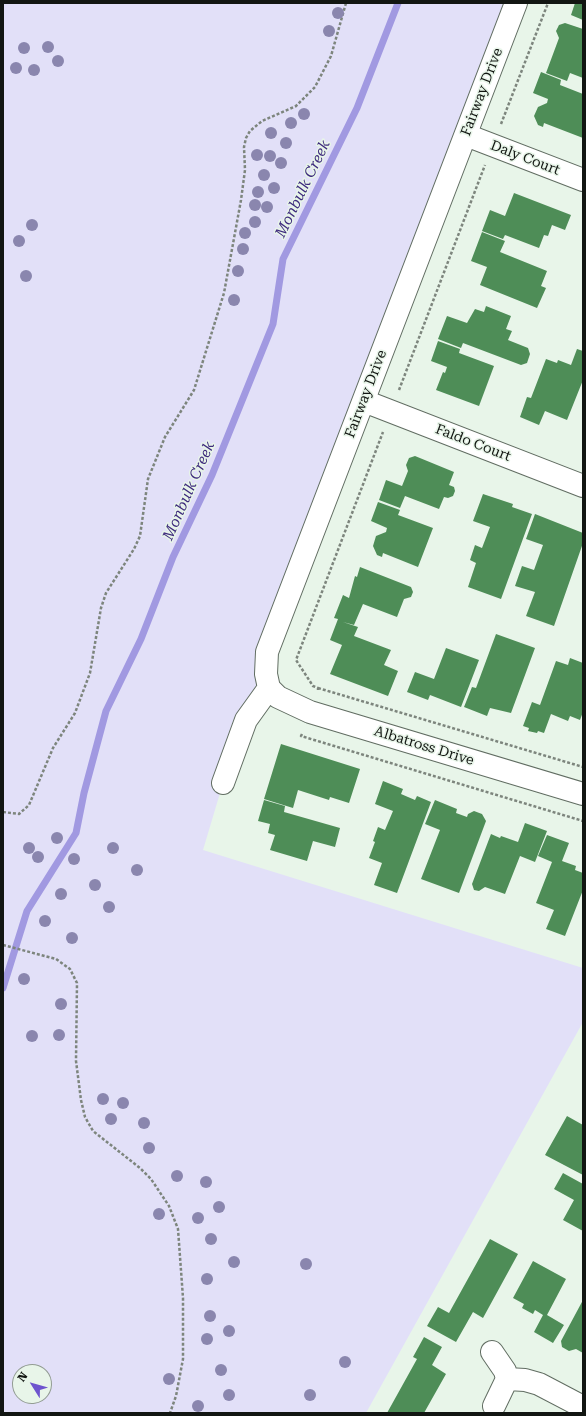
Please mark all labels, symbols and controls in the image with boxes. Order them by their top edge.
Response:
street label: Fairway Drive [458,46,506,138]
water label: Monbulk Creek [272,137,334,241]
street label: Daly Court [488,137,562,179]
street label: Fairway Drive [342,348,390,440]
street label: Faldo Court [433,421,513,465]
water label: Monbulk Creek [159,439,219,543]
street label: Albatross Drive [372,723,476,769]
north arrow [12,1364,52,1404]
text: N [15,1370,31,1384]

